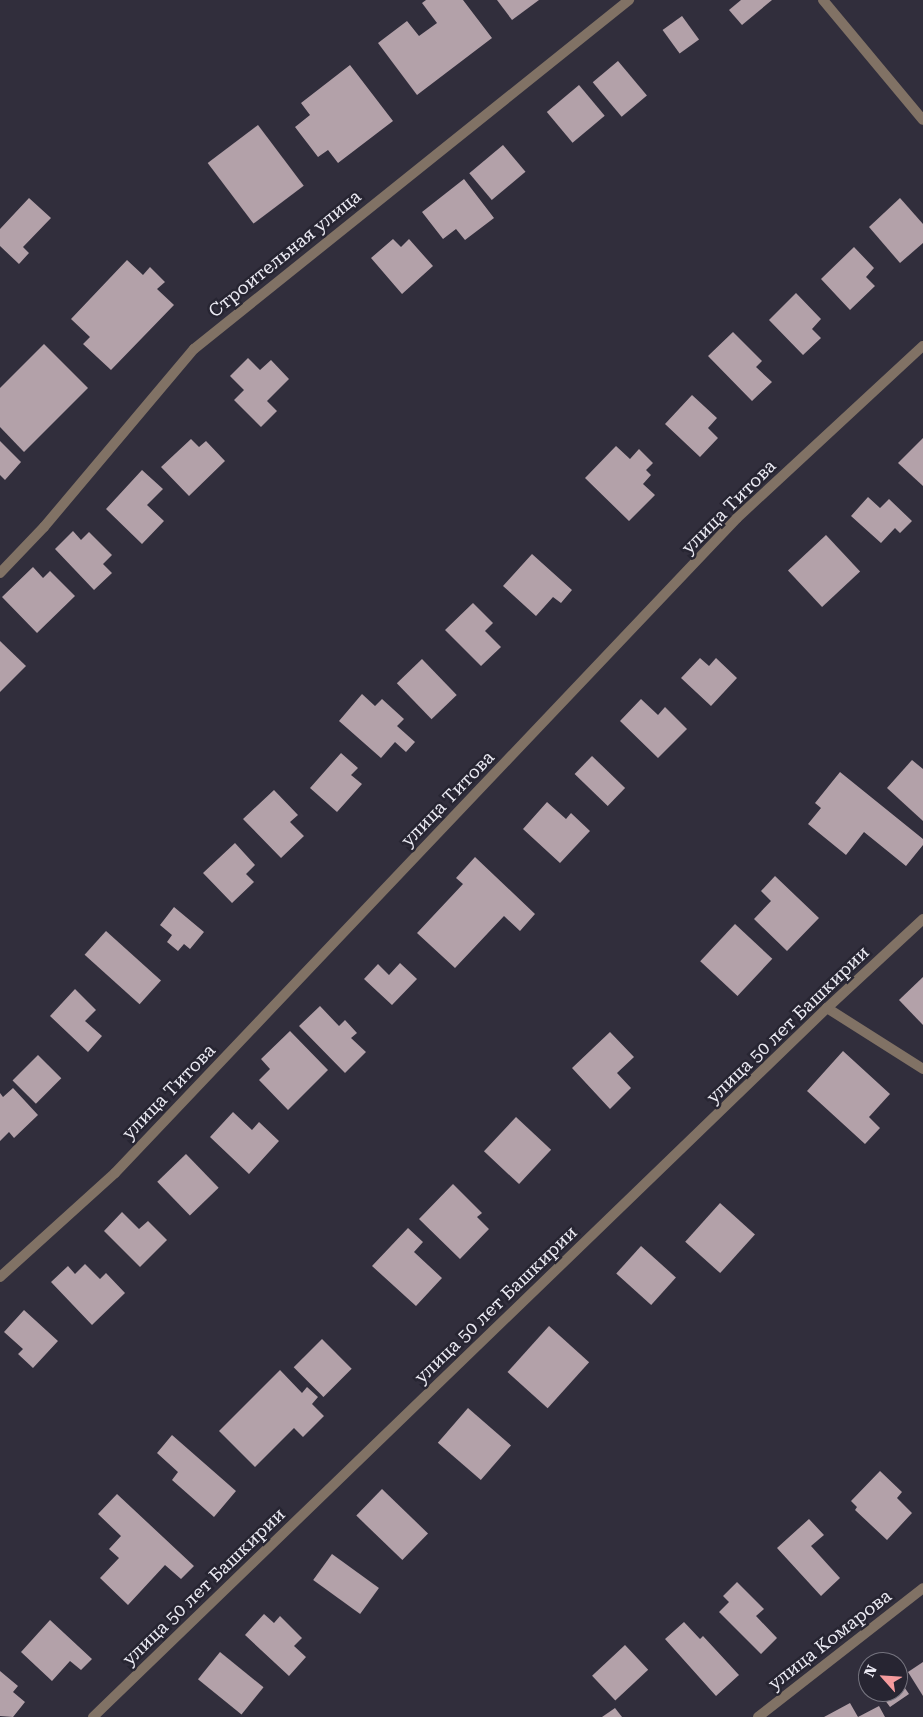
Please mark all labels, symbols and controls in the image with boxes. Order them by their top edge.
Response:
street label: Строительная улица [204,186,366,322]
street label: улица Титова [677,455,781,559]
street label: улица Титова [397,747,499,851]
street label: улица 50 лет Башкирии [702,942,874,1108]
street label: улица Титова [118,1040,220,1144]
street label: улица 50 лет Башкирии [410,1222,582,1388]
street label: улица 50 лет Башкирии [118,1504,290,1670]
street label: улица Комарова [764,1585,896,1695]
north arrow [858,1652,908,1702]
text: N [861,1663,880,1679]

